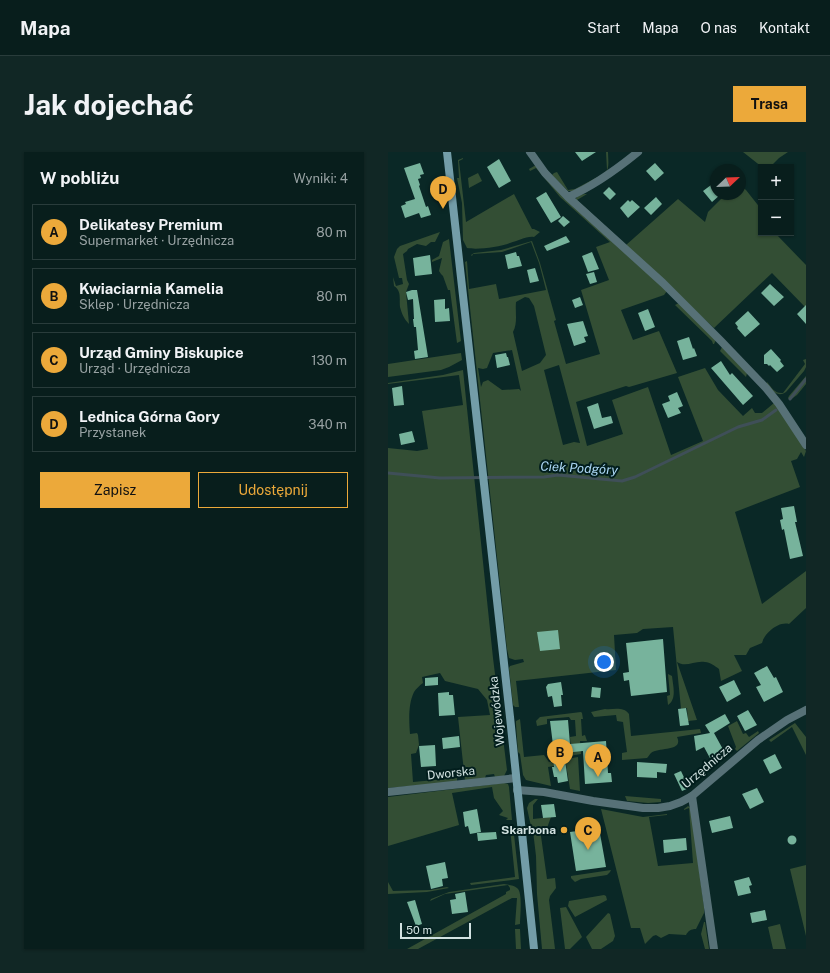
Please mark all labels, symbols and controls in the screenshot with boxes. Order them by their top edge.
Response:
text: Mapa [20,17,70,39]
text: Start [587,20,620,36]
text: Mapa [642,20,678,36]
text: O nas [700,20,737,36]
text: Kontakt [759,20,810,36]
button: Trasa [733,86,806,122]
text: Jak dojechać [24,88,194,121]
north arrow [710,164,746,200]
map controls [758,164,794,236]
button: + [758,164,794,200]
text: W pobliżu [40,168,119,188]
text: Wyniki: 4 [293,171,348,186]
pin: D [430,176,456,209]
button: − [758,200,794,236]
text: Delikatesy Premium [79,216,223,233]
text: A [49,225,59,240]
text: 80 m [316,225,347,240]
text: Supermarket · Urzędnicza [79,233,234,248]
text: Kwiaciarnia Kamelia [79,280,223,297]
text: B [50,289,58,304]
text: 80 m [316,289,347,304]
text: Sklep · Urzędnicza [79,297,190,312]
text: Urząd Gminy Biskupice [79,344,244,361]
text: C [49,353,59,368]
text: 130 m [311,353,347,368]
text: Urząd · Urzędnicza [79,361,191,376]
text: Lednica Górna Gory [79,408,220,425]
text: D [49,417,59,432]
text: 340 m [308,417,347,432]
text: Przystanek [79,425,146,440]
water label: Ciek Podgóry [540,458,619,478]
button: Zapisz [40,472,190,508]
button: Udostępnij [198,472,348,508]
your location [594,652,614,672]
street label: Wojewódzka [486,676,508,746]
pin: B [547,739,573,772]
street label: Urzędnicza [679,741,735,791]
pin: A [585,744,611,777]
street label: Dworska [426,764,476,782]
pin: C [575,817,601,850]
place label: Skarbona [501,823,556,837]
marker: Skarbona [559,825,569,835]
scale bar [400,921,471,940]
text: 50 m [406,924,432,936]

